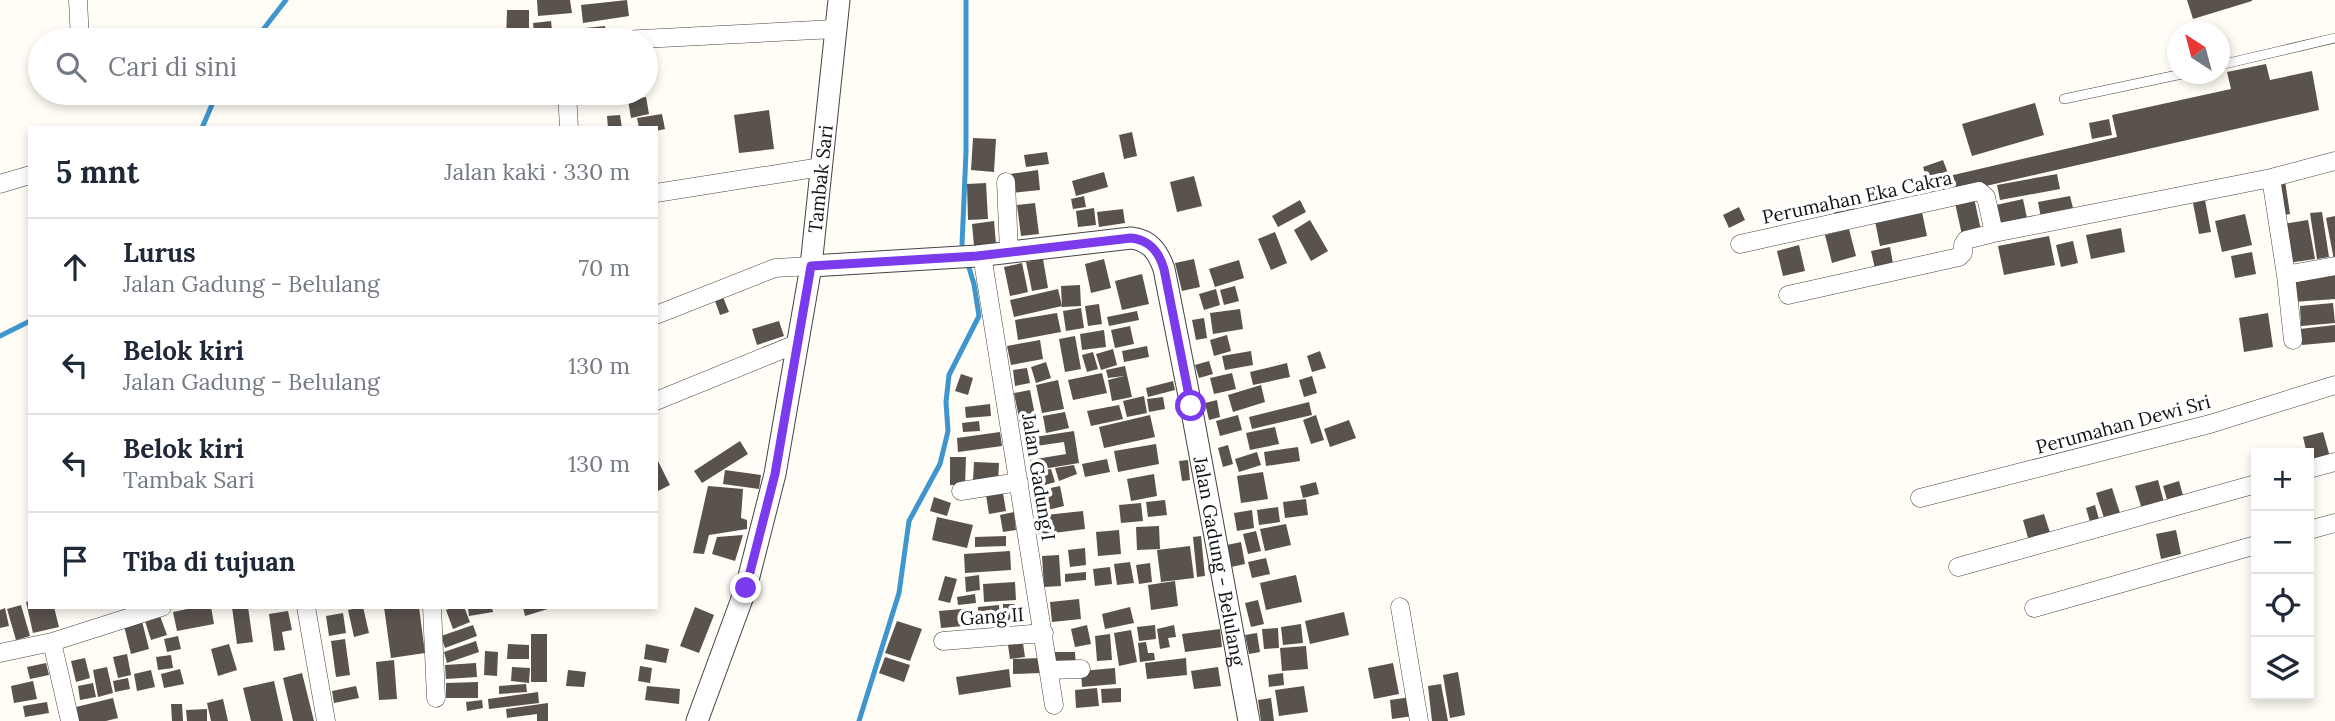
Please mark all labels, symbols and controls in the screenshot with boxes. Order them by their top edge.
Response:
north arrow [2167,21,2230,84]
search box [28,28,658,105]
icon: search [52,48,90,86]
text: Cari di sini [108,50,237,83]
street label: Tambak Sari [803,124,838,234]
text: 5 mnt [56,153,139,191]
text: Jalan kaki · 330 m [444,157,630,186]
street label: Perumahan Eka Cakra [1760,165,1954,229]
text: Lurus [123,236,196,269]
icon: ahead [56,248,94,286]
text: 70 m [579,253,630,282]
text: Jalan Gadung - Belulang [123,269,380,298]
text: Belok kiri [123,334,244,367]
icon: left [56,346,94,384]
text: 130 m [568,351,630,380]
text: Jalan Gadung - Belulang [123,367,380,396]
street label: Perumahan Dewi Sri [2033,389,2213,459]
route start [1175,390,1206,421]
street label: Jalan Gadung I [1017,411,1061,542]
text: Belok kiri [123,432,244,465]
icon: left [56,444,94,482]
map controls [2251,448,2314,700]
button: + [2251,448,2314,511]
text: 130 m [568,449,630,478]
street label: Jalan Gadung - Belulang [1188,454,1251,668]
text: Tambak Sari [123,465,255,494]
button: − [2251,511,2314,574]
icon: arrive [56,542,94,580]
text: Tiba di tujuan [123,545,295,578]
route end [730,572,761,603]
button: locate [2251,574,2314,637]
street label: Gang II [959,602,1025,630]
button: layers [2251,637,2314,700]

